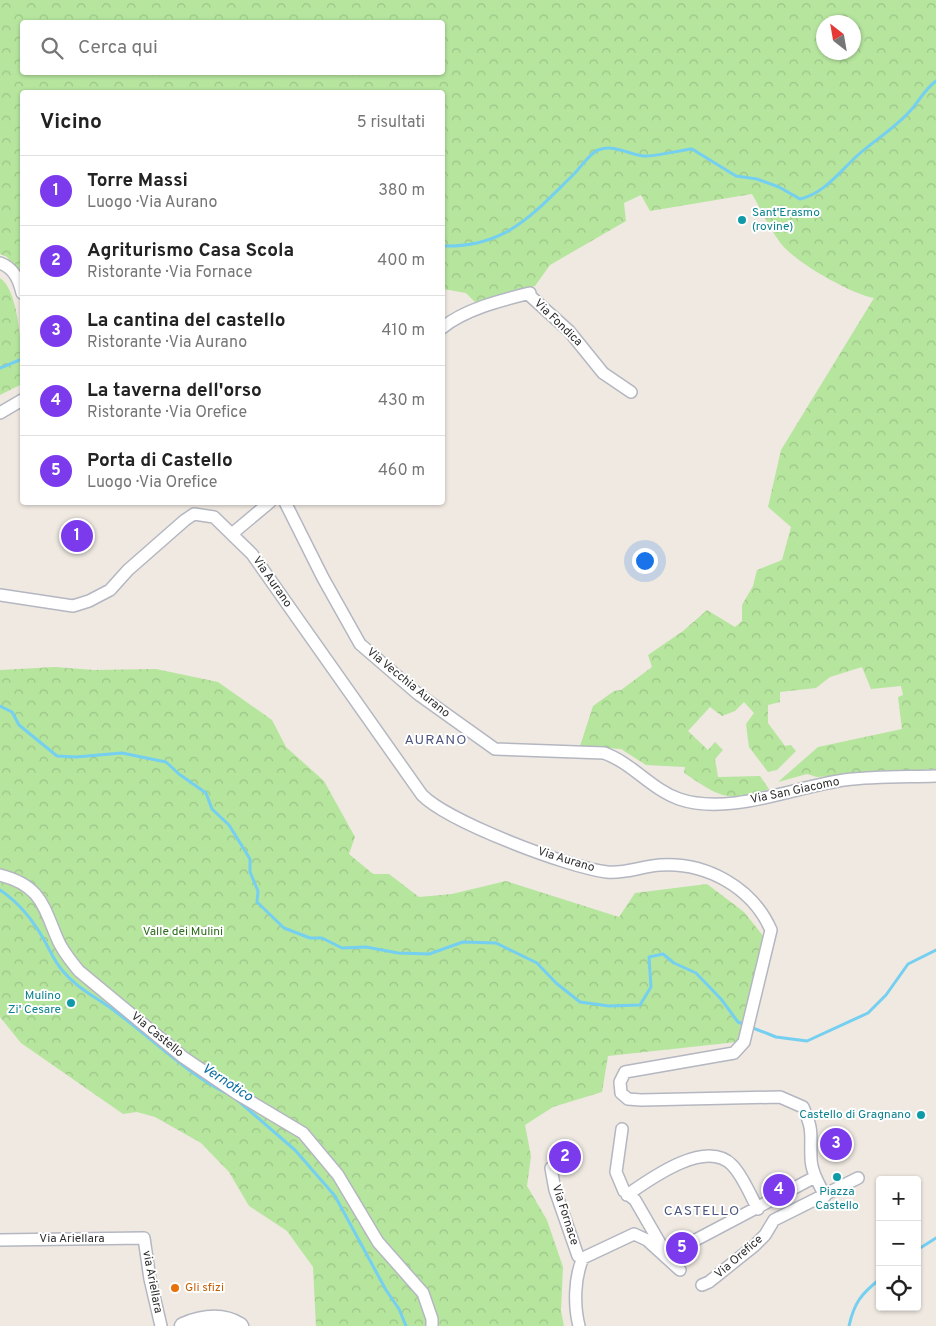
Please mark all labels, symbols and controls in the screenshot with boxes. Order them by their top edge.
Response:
north arrow [816,15,861,60]
search box [20,20,445,75]
icon: search [38,34,66,62]
text: Cerca qui [78,36,158,60]
text: Vicino [40,109,102,136]
text: 5 risultati [357,113,425,133]
text: Torre Massi [87,169,188,193]
text: 1 [53,181,59,201]
text: 380 m [378,181,425,201]
text: Luogo · Via Aurano [87,193,217,213]
place label: Sant'Erasmo (rovine) [752,205,820,235]
marker: Sant'Erasmo (rovine) [736,214,748,226]
text: Agriturismo Casa Scola [87,239,294,263]
text: 2 [51,251,61,271]
text: 400 m [377,251,425,271]
text: Ristorante · Via Fornace [87,263,252,283]
street label: Via Fondica [530,296,586,350]
text: La cantina del castello [87,309,285,333]
text: 3 [51,321,61,341]
text: 410 m [382,321,425,341]
text: Ristorante · Via Aurano [87,333,247,353]
text: La taverna dell'orso [87,379,262,403]
text: 4 [51,391,61,411]
text: 430 m [378,391,425,411]
text: Ristorante · Via Orefice [87,403,247,423]
text: Porta di Castello [87,449,233,473]
text: 5 [51,461,61,481]
text: 460 m [378,461,425,481]
text: Luogo · Via Orefice [87,473,217,493]
pin: 1 [61,517,93,555]
your location [632,548,658,574]
street label: Via Aurano [249,553,296,611]
street label: Via Vecchia Aurano [363,644,453,722]
district label: AURANO [405,732,467,749]
street label: Via San Giacomo [749,774,841,808]
street label: Via Aurano [535,844,597,876]
park label: Valle dei Mulini [143,924,223,940]
place label: Mulino Zi' Cesare [8,988,61,1018]
marker: Mulino Zi' Cesare [65,997,77,1009]
street label: Via Castello [127,1009,187,1061]
water label: Vernotico [198,1060,256,1106]
place label: Castello di Gragnano [799,1107,911,1123]
marker: Castello di Gragnano [915,1109,927,1121]
pin: 3 [820,1125,852,1163]
pin: 2 [549,1138,581,1176]
pin: 4 [763,1171,795,1209]
marker: Piazza Castello [831,1171,843,1183]
map controls [876,1176,921,1311]
button: + [876,1176,921,1221]
street label: Via Fornace [548,1183,582,1247]
place label: Piazza Castello [815,1184,859,1214]
district label: CASTELLO [664,1203,740,1220]
button: − [876,1221,921,1266]
pin: 5 [666,1229,698,1267]
street label: Via Ariellara [39,1231,105,1247]
street label: Via Orefice [711,1232,767,1282]
street label: via Ariellara [138,1249,166,1315]
button: locate [876,1266,921,1311]
place label: Gli sfizi [185,1280,224,1296]
marker: Gli sfizi [169,1282,181,1294]

